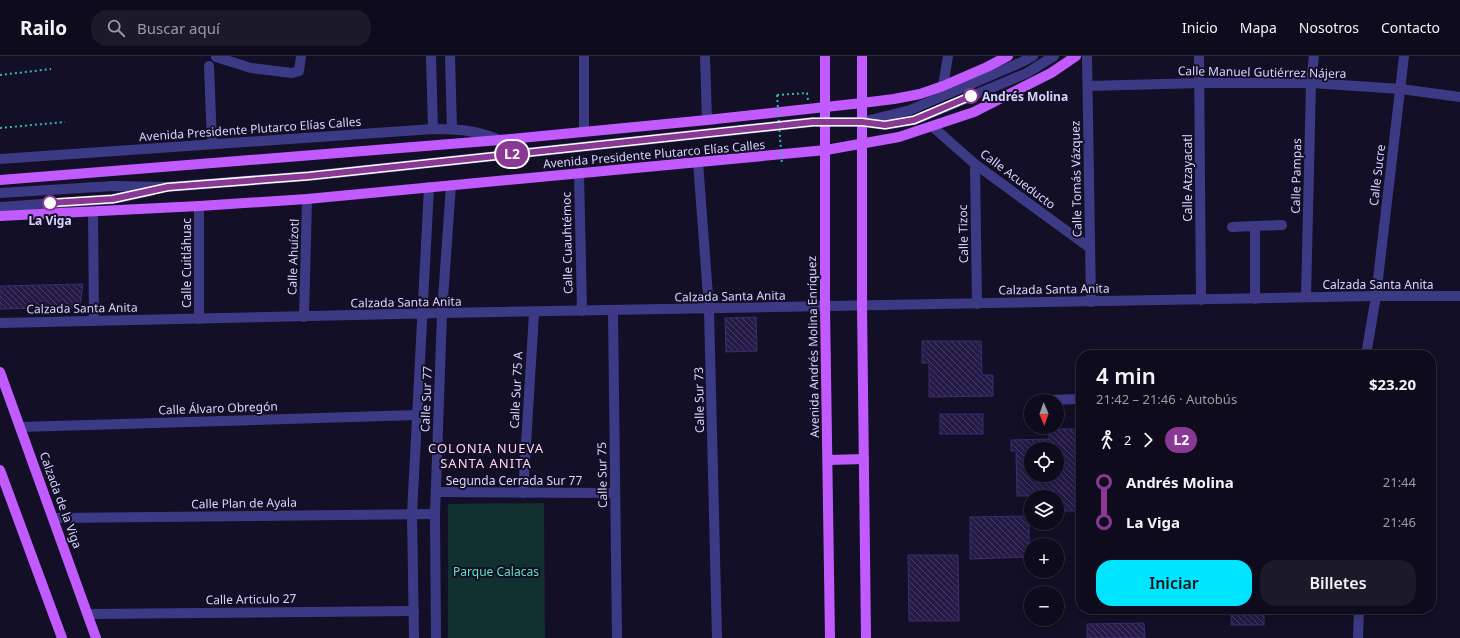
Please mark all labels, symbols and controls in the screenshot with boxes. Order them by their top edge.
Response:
search box [91,10,371,46]
text: Railo [20,15,67,41]
icon: search [105,17,127,39]
text: Buscar aquí [137,18,220,38]
text: Inicio [1182,18,1218,37]
text: Mapa [1240,18,1277,37]
text: Nosotros [1299,18,1359,37]
text: Contacto [1381,18,1440,37]
street label: Calle Manuel Gutiérrez Nájera [1178,62,1346,82]
marker: Andrés Molina [963,88,979,104]
place label: Andrés Molina [982,88,1068,105]
street label: Avenida Presidente Plutarco Elías Calles [138,113,362,145]
street label: Calle Tomás Vázquez [1066,120,1086,238]
street label: Calle Atzayacatl [1179,134,1196,222]
street label: Avenida Presidente Plutarco Elías Calles [542,136,766,172]
street label: Calle Pampas [1287,138,1305,214]
line badge: L2 [494,141,530,167]
street label: Calle Sucre [1365,143,1389,207]
text: L2 [504,144,520,163]
street label: Calle Acueducto [977,145,1059,213]
street label: Calle Cuauhtémoc [558,191,576,294]
marker: La Viga [42,195,58,211]
street label: Calle Tizoc [954,204,972,264]
place label: La Viga [28,212,72,229]
street label: Calle Cuitláhuac [178,218,195,308]
street label: Calle Ahuízotl [283,219,303,295]
street label: Avenida Andrés Molina Enríquez [803,256,823,438]
street label: Calzada Santa Anita [1322,276,1434,293]
street label: Calzada Santa Anita [998,280,1110,298]
street label: Calzada Santa Anita [674,287,786,305]
street label: Calzada Santa Anita [350,293,462,311]
street label: Calzada Santa Anita [26,299,138,317]
street label: Calle Sur 75 A [505,351,527,429]
text: 4 min [1096,360,1156,390]
street label: Calle Sur 77 [416,365,436,432]
street label: Calle Sur 73 [690,367,708,433]
text: $23.20 [1369,374,1416,394]
text: 21:42 – 21:46 · Autobús [1096,390,1237,408]
north arrow [1024,394,1064,434]
map controls [1024,394,1064,626]
street label: Calle Álvaro Obregón [158,397,278,419]
icon: walk [1096,429,1118,451]
icon: forward [1137,429,1159,451]
text: L2 [1173,430,1189,449]
text: 2 [1124,431,1131,449]
district label: COLONIA NUEVA SANTA ANITA [428,439,544,472]
street label: Calle Sur 75 [593,442,611,508]
button: locate [1024,442,1064,482]
street label: Calzada de la Viga [36,449,86,551]
street label: Segunda Cerrada Sur 77 [446,472,582,489]
text: Andrés Molina [1126,472,1234,492]
text: 21:44 [1383,473,1416,491]
button: layers [1024,490,1064,530]
street label: Calle Plan de Ayala [191,494,297,512]
text: La Viga [1126,512,1180,532]
text: 21:46 [1383,513,1416,531]
button: + [1024,538,1064,578]
button: Iniciar [1096,560,1252,606]
button: Billetes [1260,560,1416,606]
park label: Parque Calacas [453,563,539,580]
button: − [1024,586,1064,626]
street label: Calle Articulo 27 [205,590,297,608]

